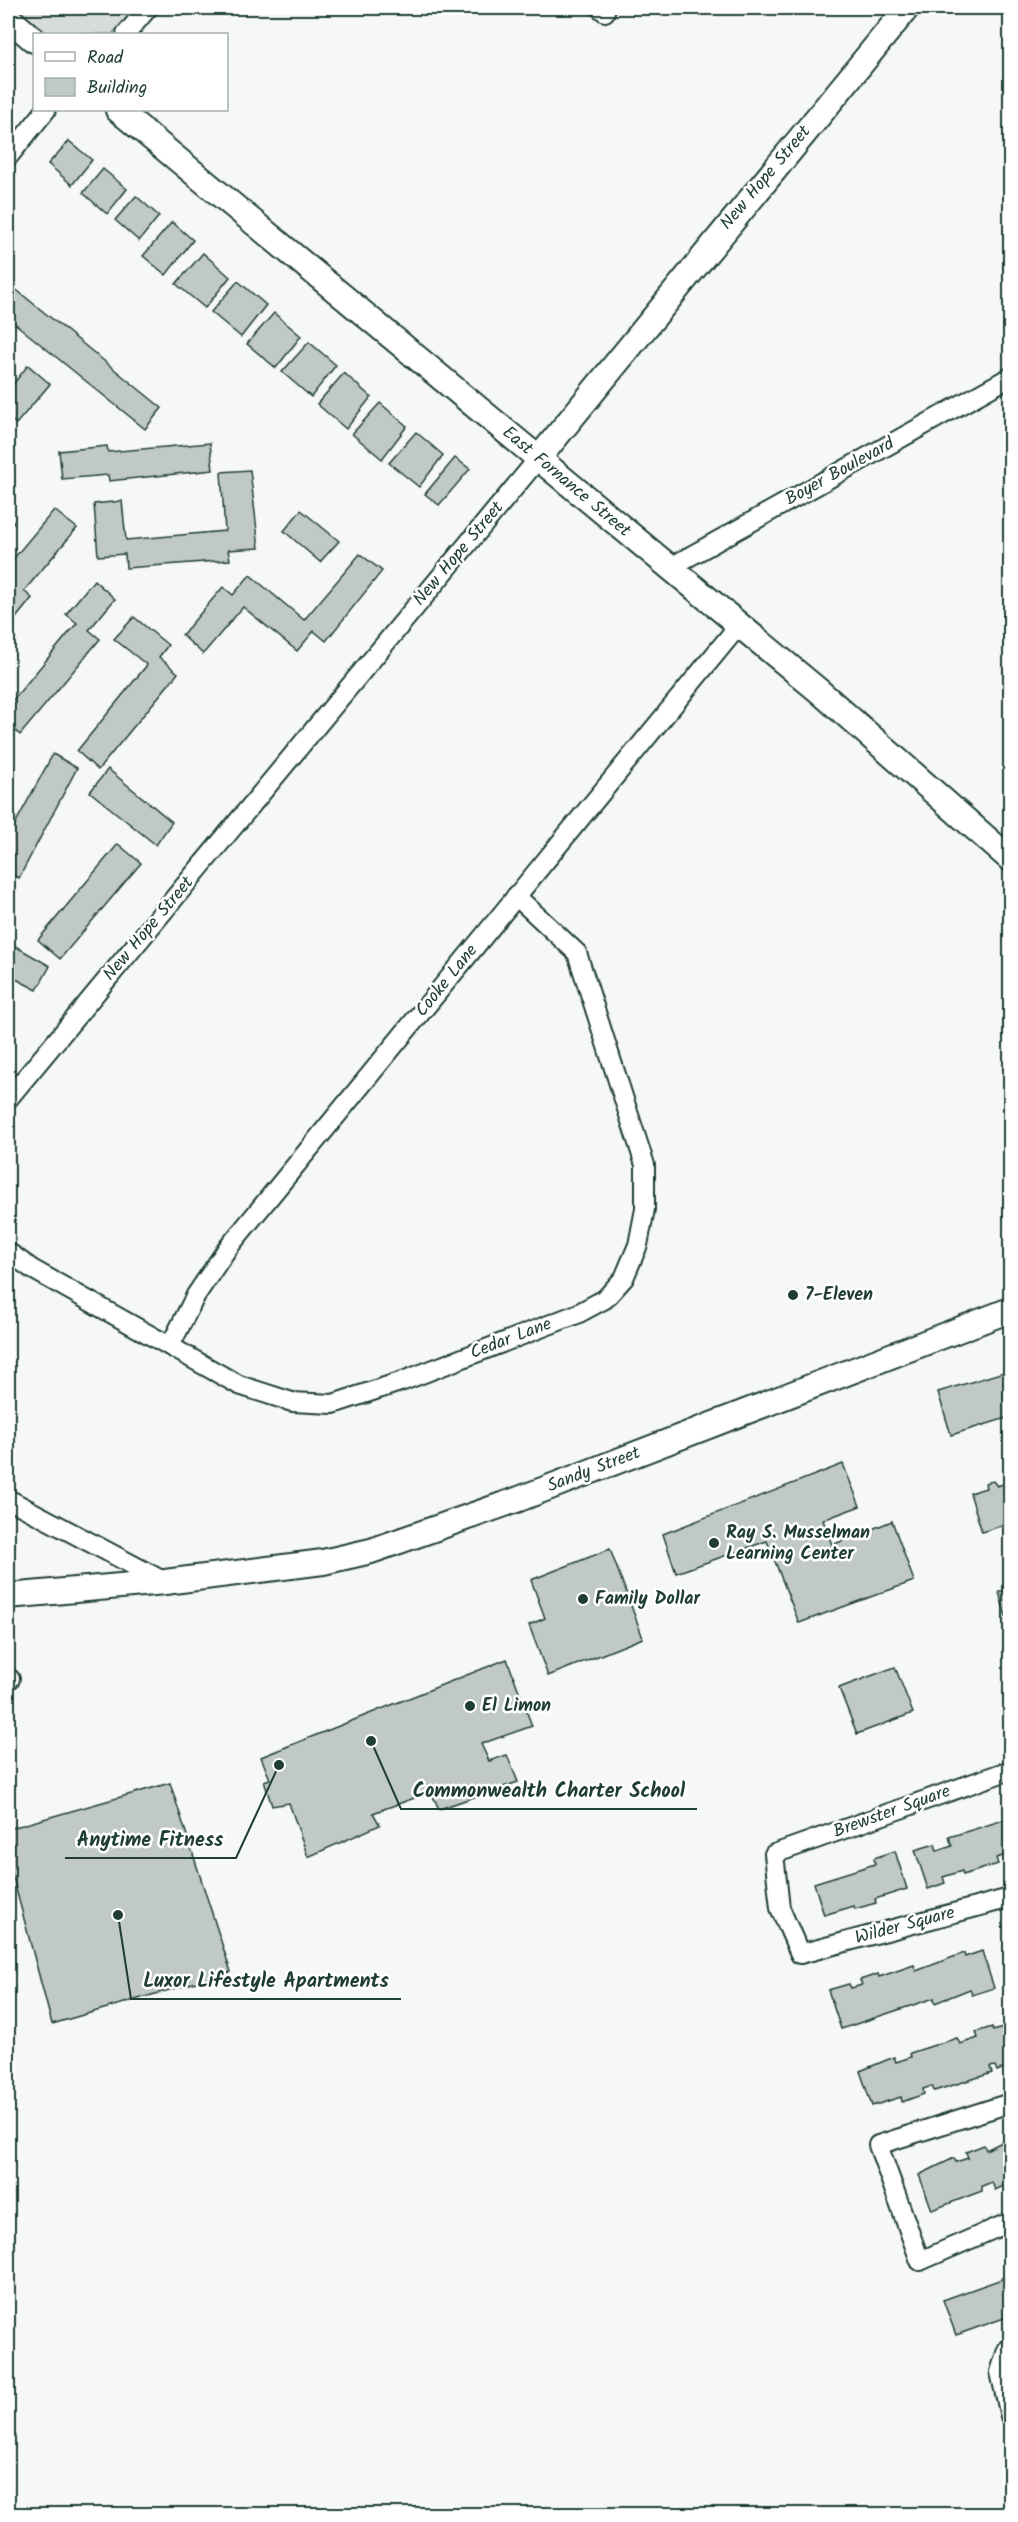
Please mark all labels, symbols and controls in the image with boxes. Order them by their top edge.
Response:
legend [33,33,228,111]
text: Road [87,44,124,73]
text: Building [87,74,147,103]
street label: New Hope Street [713,118,819,237]
street label: East Fornance Street [495,419,638,545]
street label: Boyer Boulevard [780,429,901,514]
street label: New Hope Street [406,494,512,613]
street label: New Hope Street [96,869,202,988]
street label: Cooke Lane [408,938,486,1024]
place label: 7-Eleven [805,1281,873,1310]
marker: 7-Eleven [786,1288,800,1302]
street label: Cedar Lane [466,1310,556,1368]
street label: Sandy Street [543,1439,646,1501]
place label: Ray S. Musselman Learning Center [726,1519,870,1569]
marker: Ray S. Musselman Learning Center [707,1536,721,1550]
place label: Family Dollar [595,1585,701,1614]
marker: Family Dollar [576,1592,590,1606]
place label: El Limon [482,1692,551,1721]
marker: El Limon [463,1699,477,1713]
callout: Commonwealth Charter School [401,1771,697,1809]
text: Commonwealth Charter School [413,1776,686,1808]
street label: Brewster Square [829,1777,955,1847]
callout: Anytime Fitness [65,1820,236,1858]
text: Anytime Fitness [77,1825,224,1857]
street label: Wilder Square [852,1899,958,1953]
callout: Luxor Lifestyle Apartments [131,1961,401,1999]
text: Luxor Lifestyle Apartments [143,1966,390,1998]

